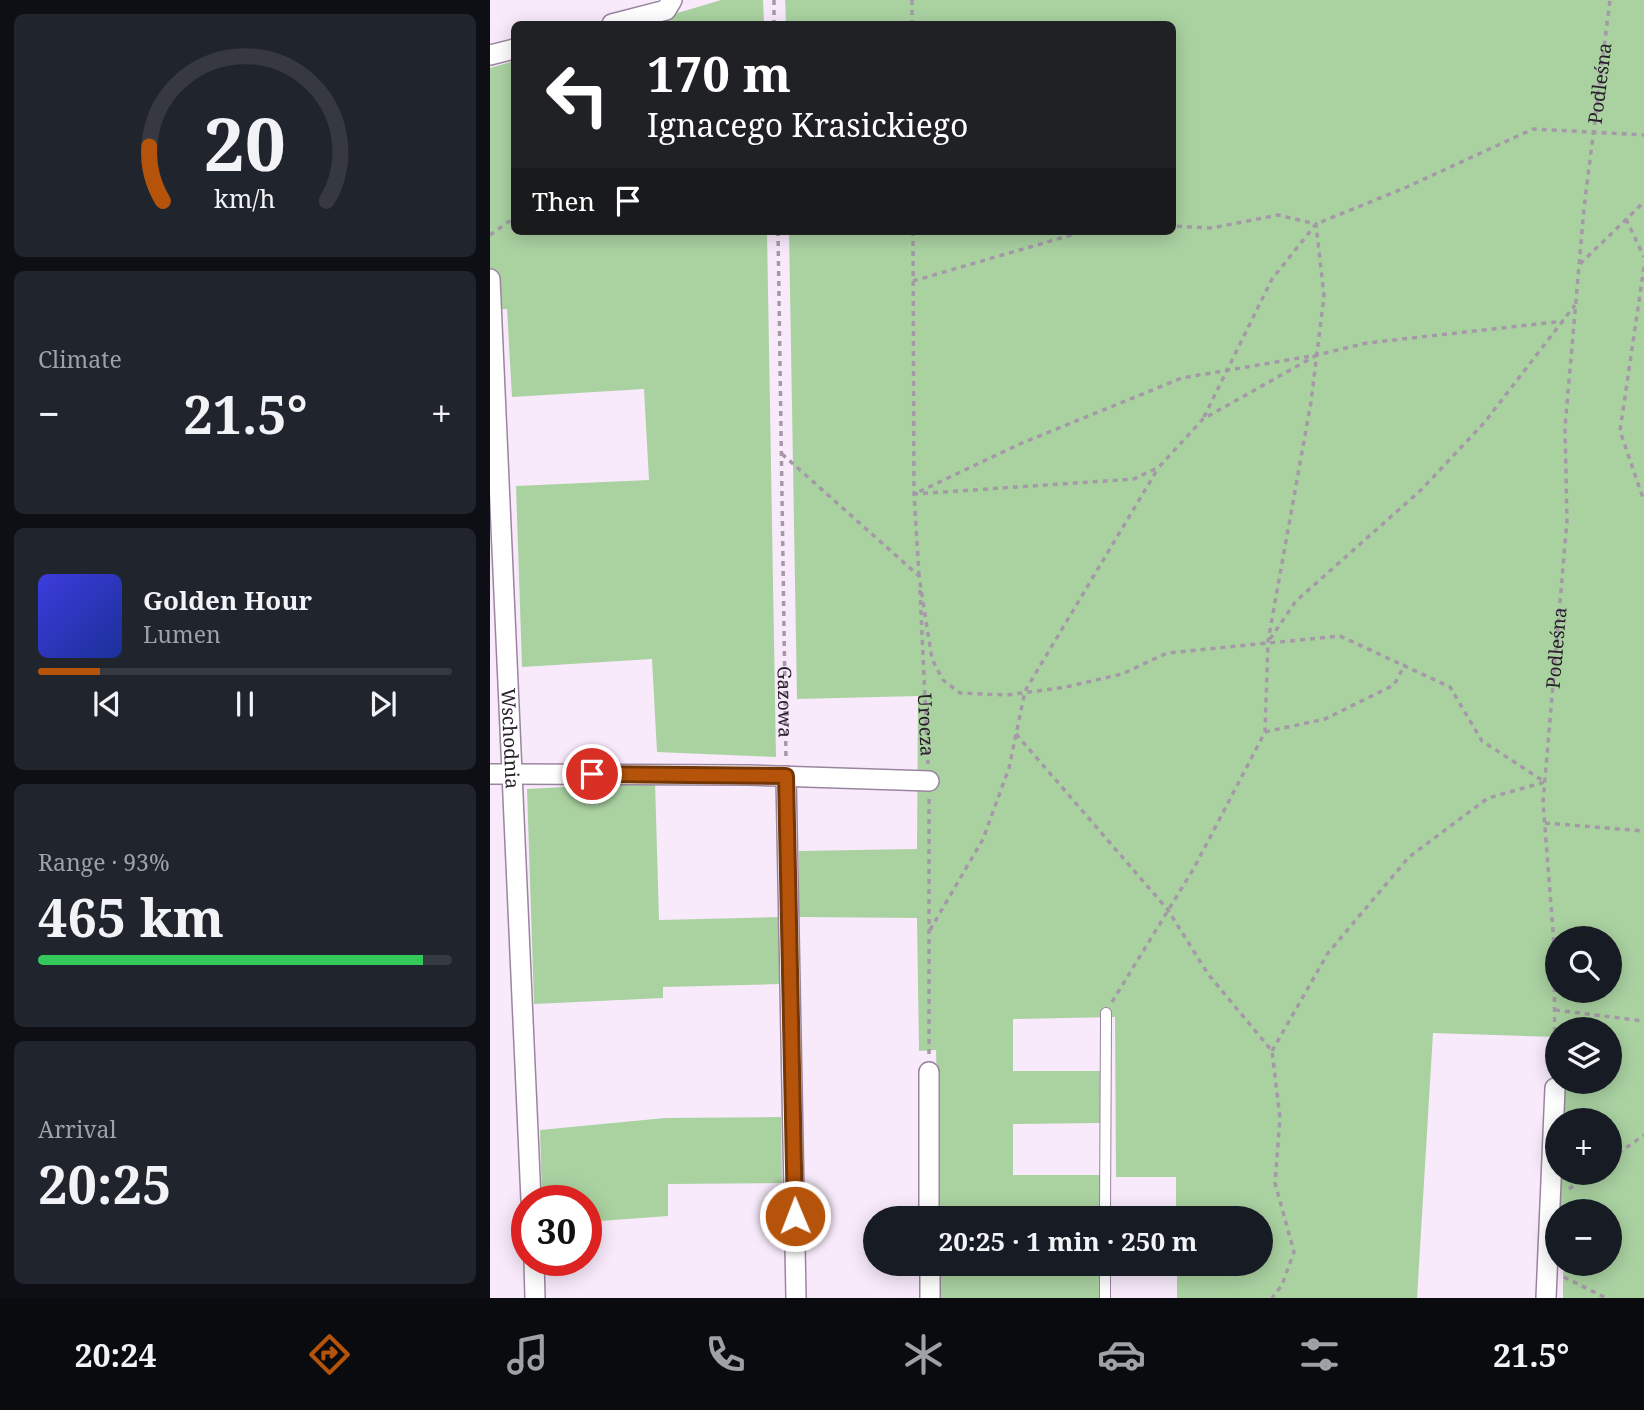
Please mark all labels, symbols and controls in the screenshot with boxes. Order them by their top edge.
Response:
text: 170 m [647,40,791,106]
street label: Podleśna [1582,41,1618,125]
icon: left [532,49,623,140]
text: 20 [204,94,286,193]
text: Ignacego Krasickiego [647,103,969,146]
text: km/h [214,181,276,215]
icon: arrive [609,182,647,220]
text: Then [532,183,595,219]
text: Climate [38,343,122,375]
text: 21.5° [183,378,308,449]
text: − [38,387,60,439]
text: + [431,387,452,439]
text: Golden Hour [143,582,312,618]
street label: Podleśna [1540,606,1573,690]
text: Lumen [143,618,221,650]
street label: Gazowa [772,666,799,738]
icon: previous [88,685,126,723]
icon: pause [226,685,264,723]
icon: next [364,685,402,723]
street label: Wschodnia [495,688,526,789]
street label: Urocza [912,693,941,757]
pin [562,744,622,804]
icon: arrive [573,755,611,793]
text: Range · 93% [38,846,170,878]
text: 465 km [38,881,224,952]
map controls [1545,926,1622,1276]
button: search [1545,926,1622,1003]
button: layers [1545,1017,1622,1094]
button: + [1545,1108,1622,1185]
text: Arrival [38,1113,117,1145]
text: 20:25 [38,1148,171,1219]
position arrow [758,1179,832,1253]
speed limit sign: 30 [511,1185,602,1276]
button: − [1545,1199,1622,1276]
text: 20:25 · 1 min · 250 m [938,1223,1198,1259]
icon: directions [305,1330,354,1379]
icon: music [503,1330,552,1379]
icon: phone [701,1330,750,1379]
icon: climate [899,1330,948,1379]
icon: car [1097,1330,1146,1379]
icon: filters [1295,1330,1344,1379]
text: 20:24 [74,1333,157,1376]
text: 21.5° [1493,1333,1569,1376]

